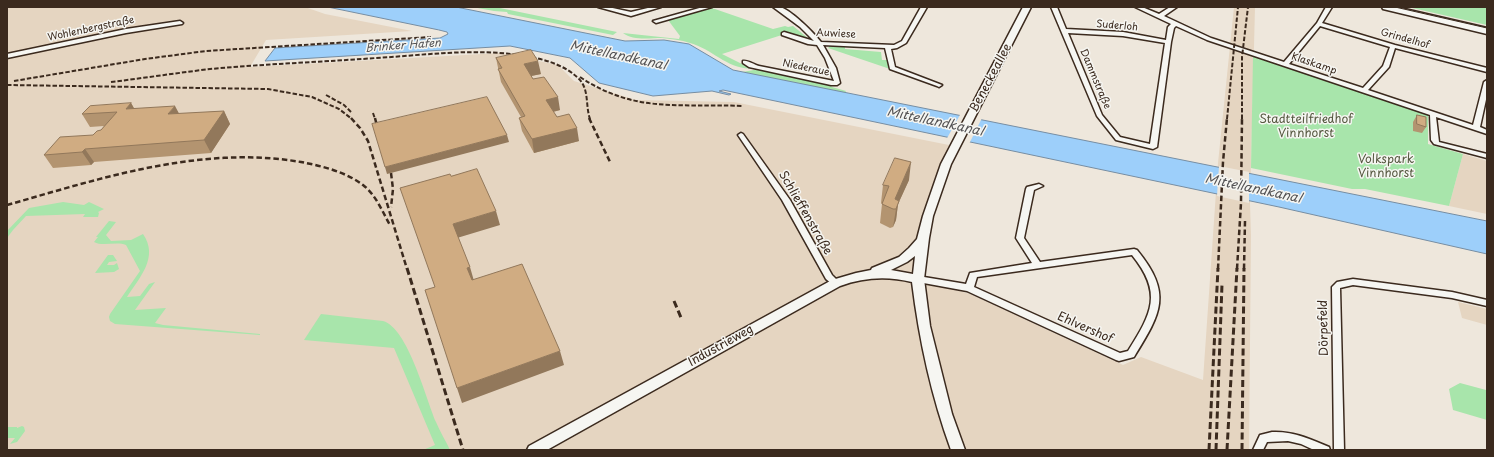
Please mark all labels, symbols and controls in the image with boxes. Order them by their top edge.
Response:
street label: Wohlenbergstraße [47,14,135,44]
street label: Suderloh [1096,18,1138,34]
street label: Grindelhof [1379,26,1431,52]
street label: Auwiese [816,27,856,41]
water label: Brinker Hafen [365,37,441,55]
water label: Mittellandkanal [568,38,668,74]
street label: Beneckeallee [967,41,1015,115]
street label: Dammstraße [1077,47,1113,111]
street label: Klaskamp [1290,51,1338,77]
street label: Niederaue [781,57,831,79]
water label: Mittellandkanal [885,104,985,140]
park label: Stadtteilfriedhof Vinnhorst [1259,113,1353,141]
park label: Volkspark Vinnhorst [1358,153,1414,181]
street label: Schlieffenstraße [775,168,835,258]
water label: Mittellandkanal [1203,171,1303,207]
street label: Dörpefeld [1316,300,1332,356]
street label: Ehlvershof [1055,309,1115,347]
street label: Industrieweg [686,322,756,370]

